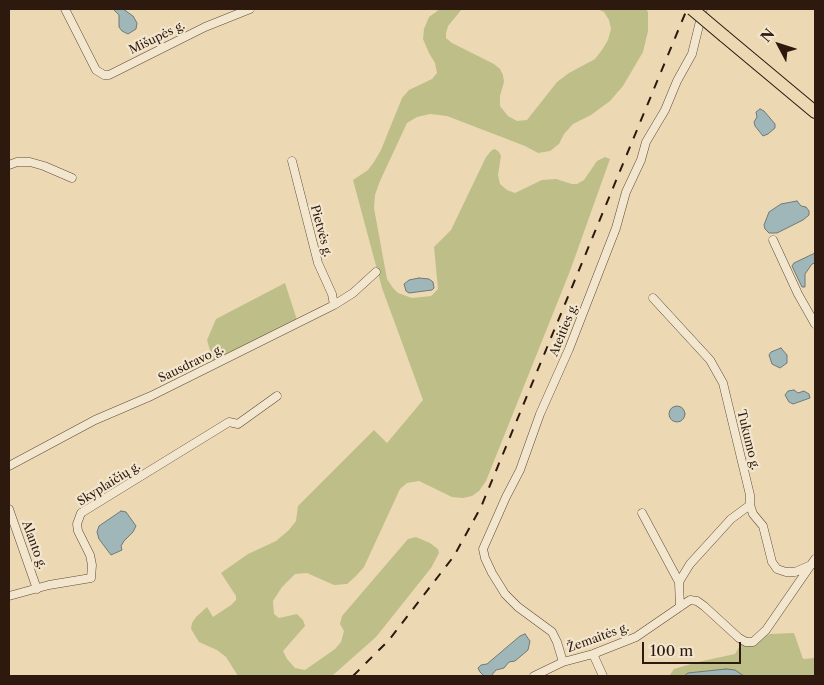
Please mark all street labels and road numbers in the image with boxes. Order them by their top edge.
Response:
street label: Mišupės g. [127,18,187,58]
street label: Pietvės g. [307,203,335,259]
street label: Ateities g. [547,301,581,359]
street label: Sausdravo g. [156,342,226,386]
street label: Tukumo g. [734,408,762,472]
street label: Skyplaičių g. [75,459,143,509]
street label: Alanto g. [19,519,49,571]
street label: Žemaitės g. [565,620,631,656]

